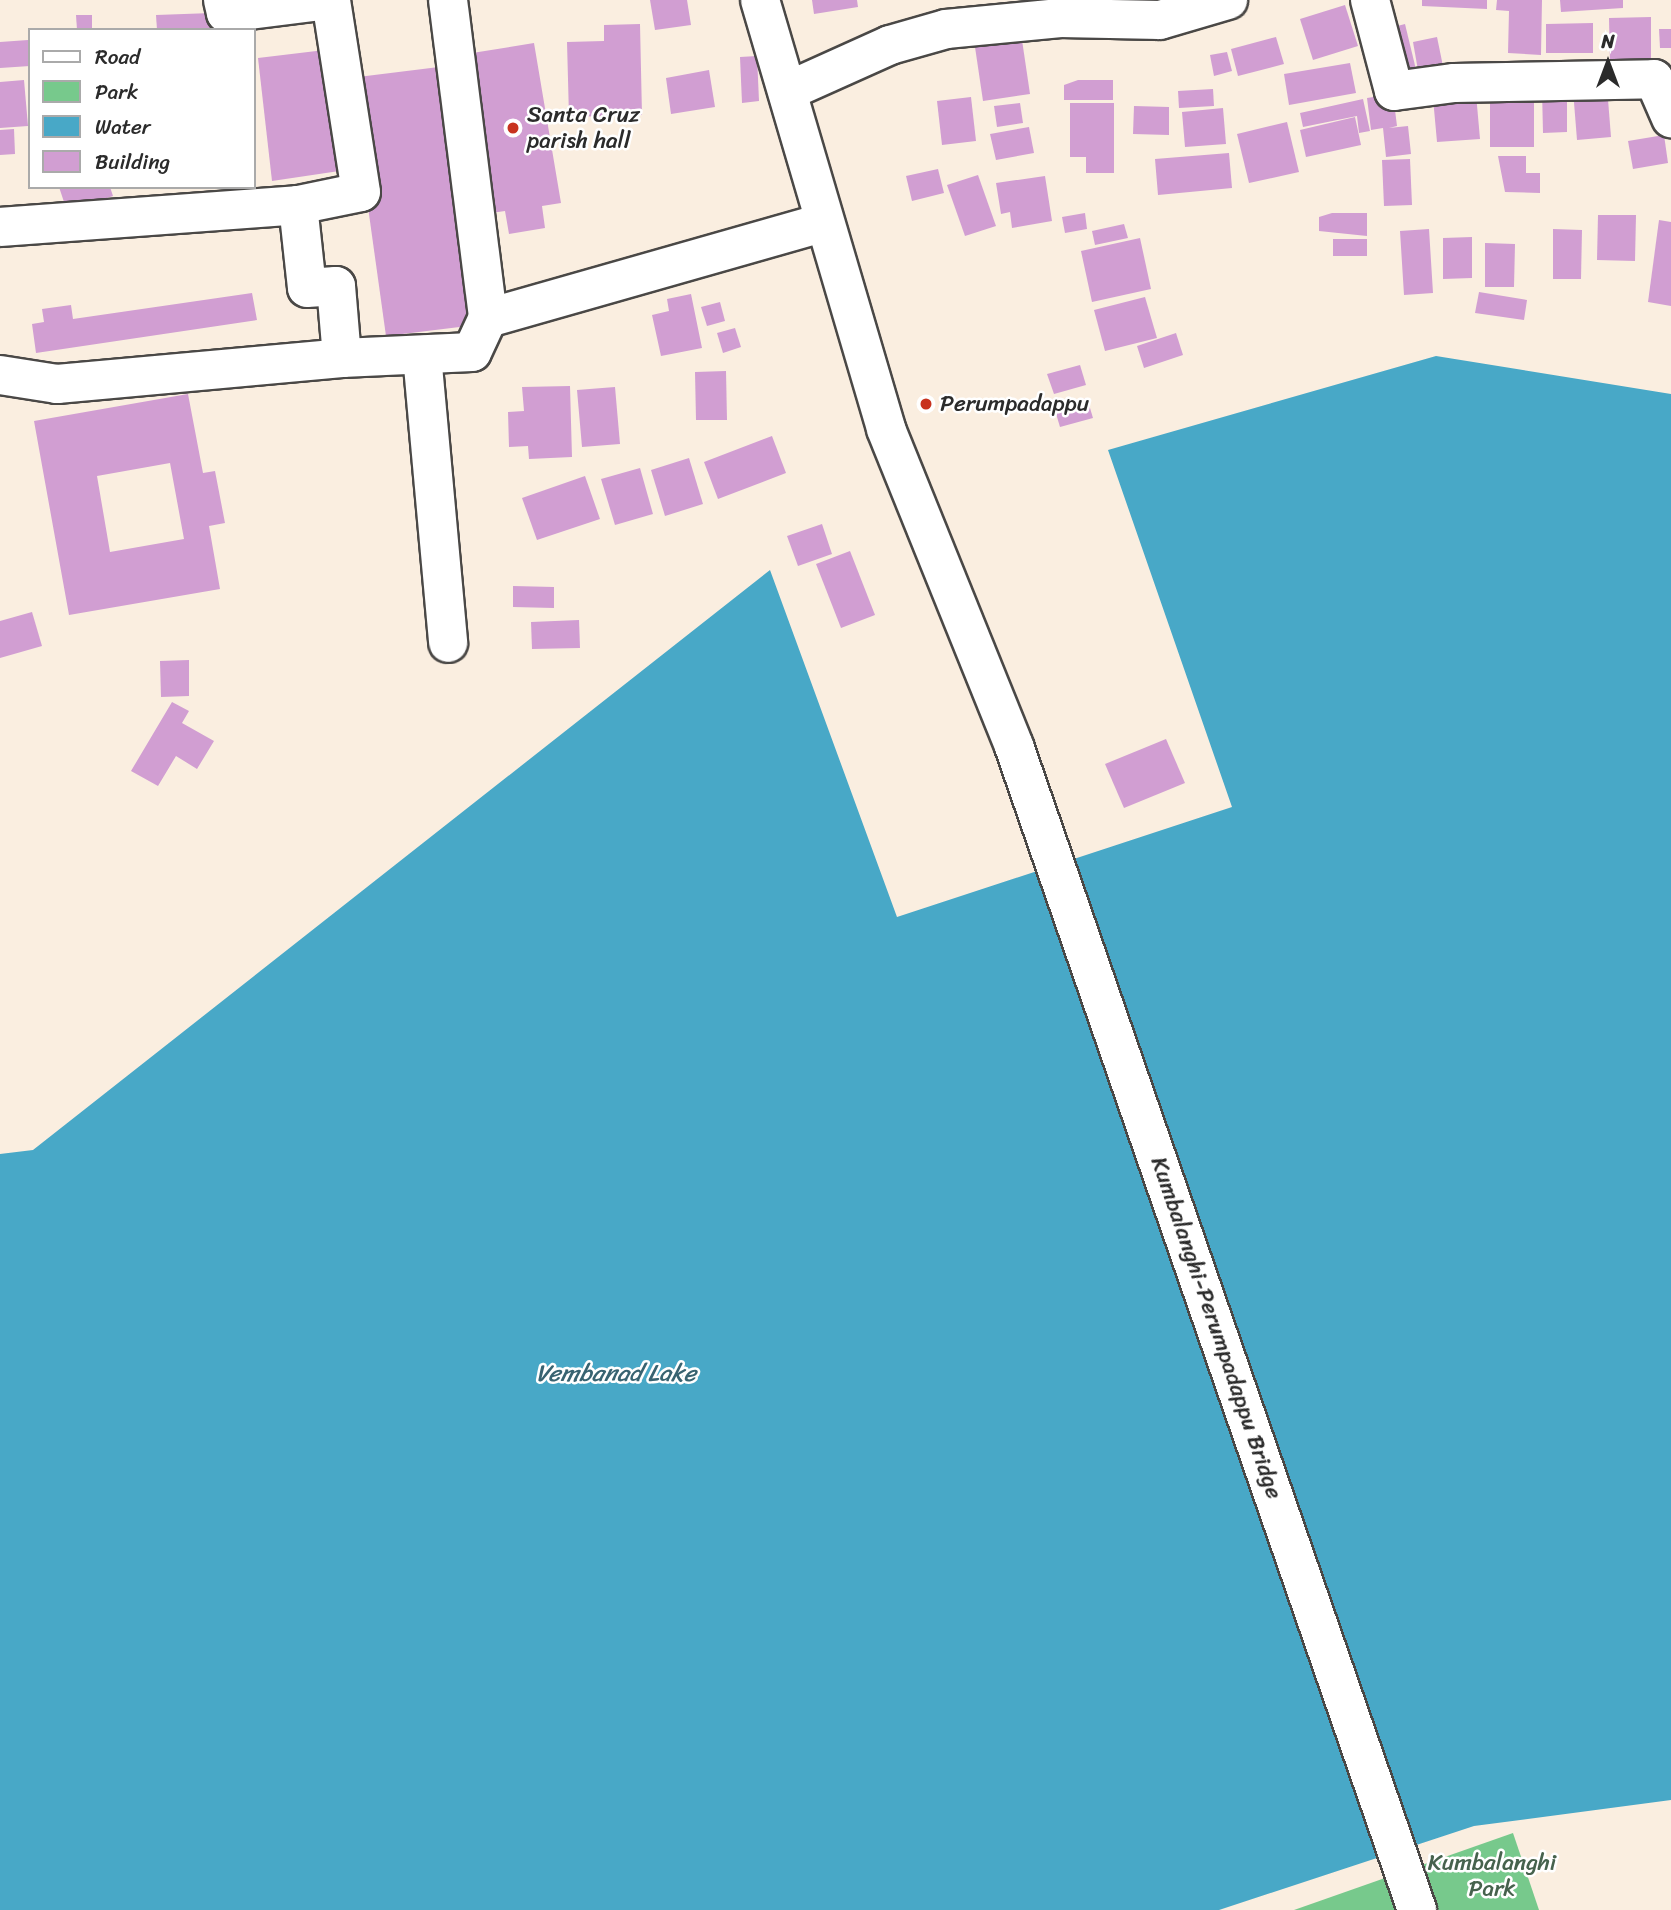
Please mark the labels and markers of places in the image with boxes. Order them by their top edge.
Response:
place label: Santa Cruz parish hall [527,101,640,155]
marker: Santa Cruz parish hall [505,120,521,136]
place label: Perumpadappu [940,390,1089,418]
marker: Perumpadappu [918,396,934,412]

